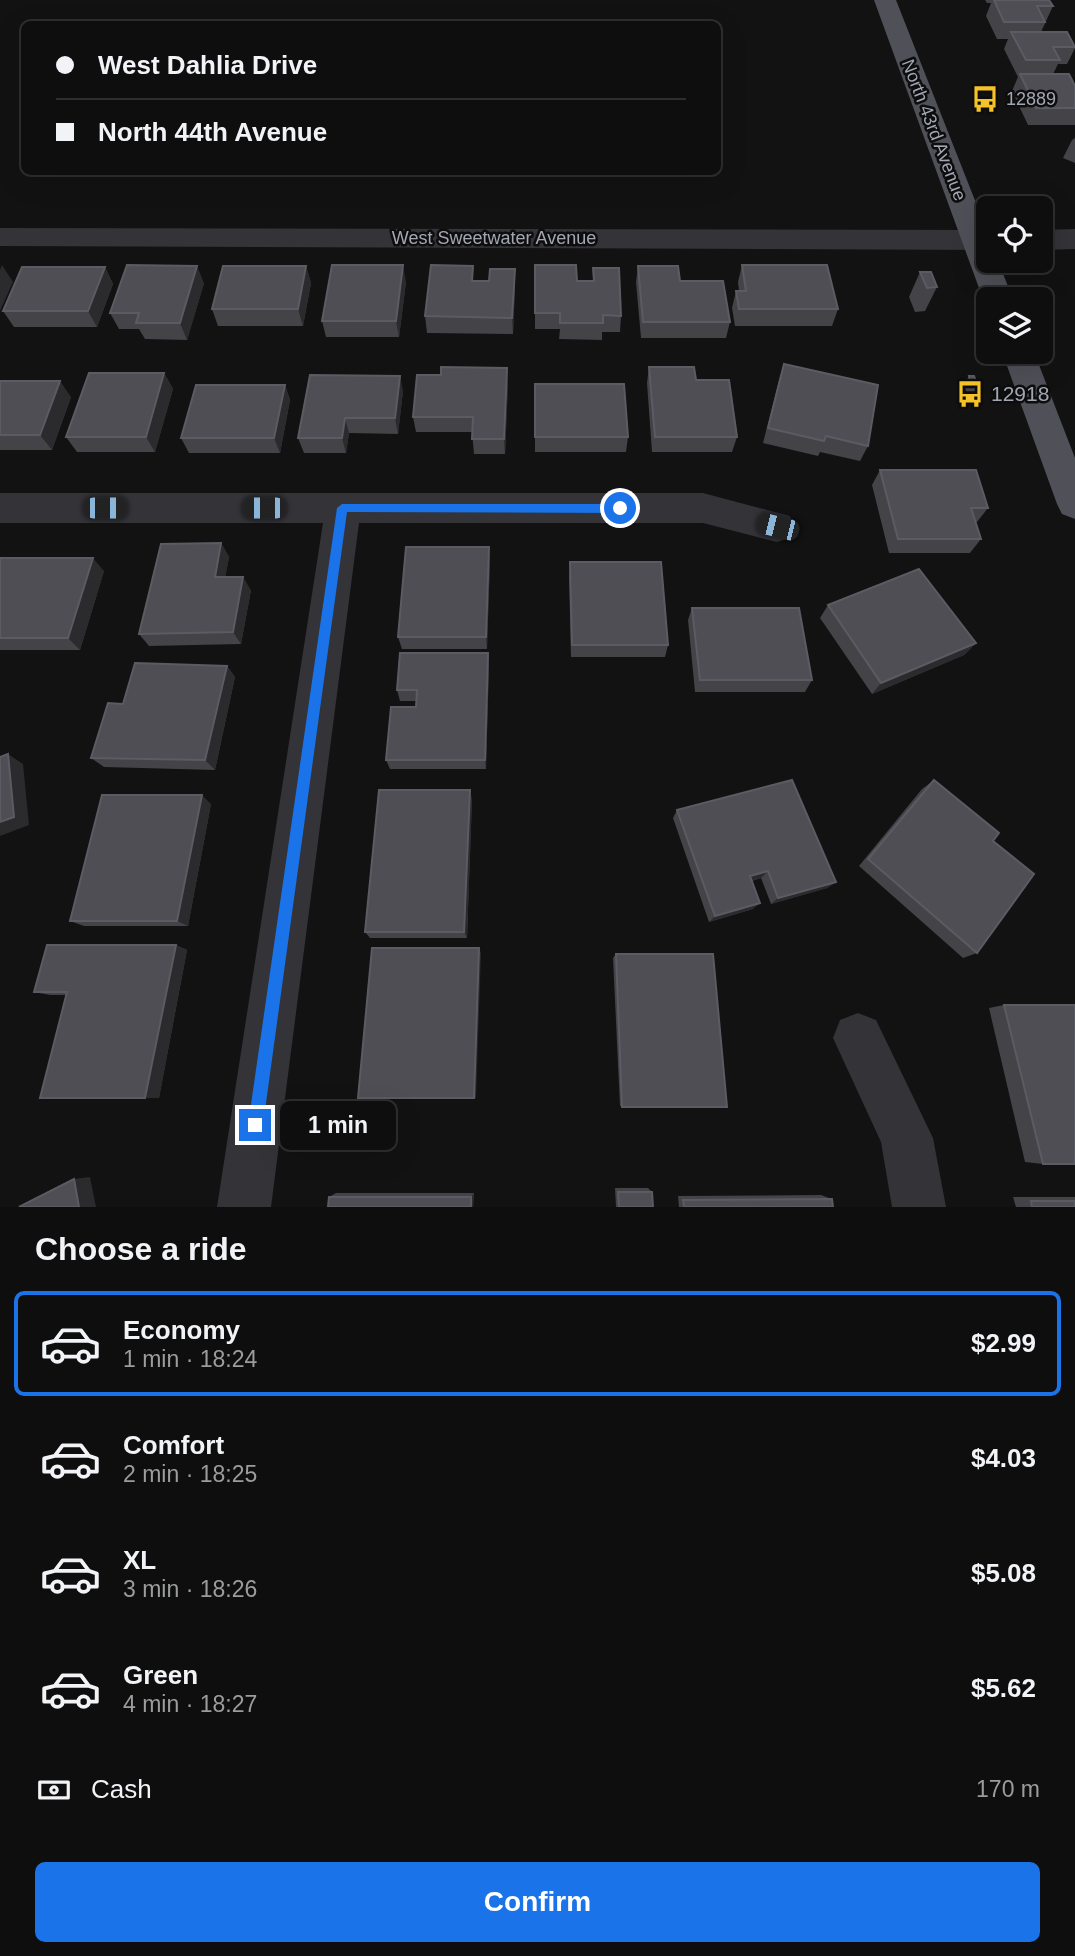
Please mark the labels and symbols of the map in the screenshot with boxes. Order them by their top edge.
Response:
street label: North 43rd Avenue [898,56,970,204]
bus stop icon: 12889 [970,84,1000,114]
place label: 12889 [1006,89,1056,109]
street label: West Sweetwater Avenue [392,228,596,248]
bus stop icon: 12918 [955,379,985,409]
place label: 12918 [991,382,1049,405]
route start [604,492,636,524]
car [85,498,127,519]
car [244,498,286,519]
car [756,512,801,542]
callout: 1 min [280,1100,395,1150]
route end [239,1109,271,1141]

